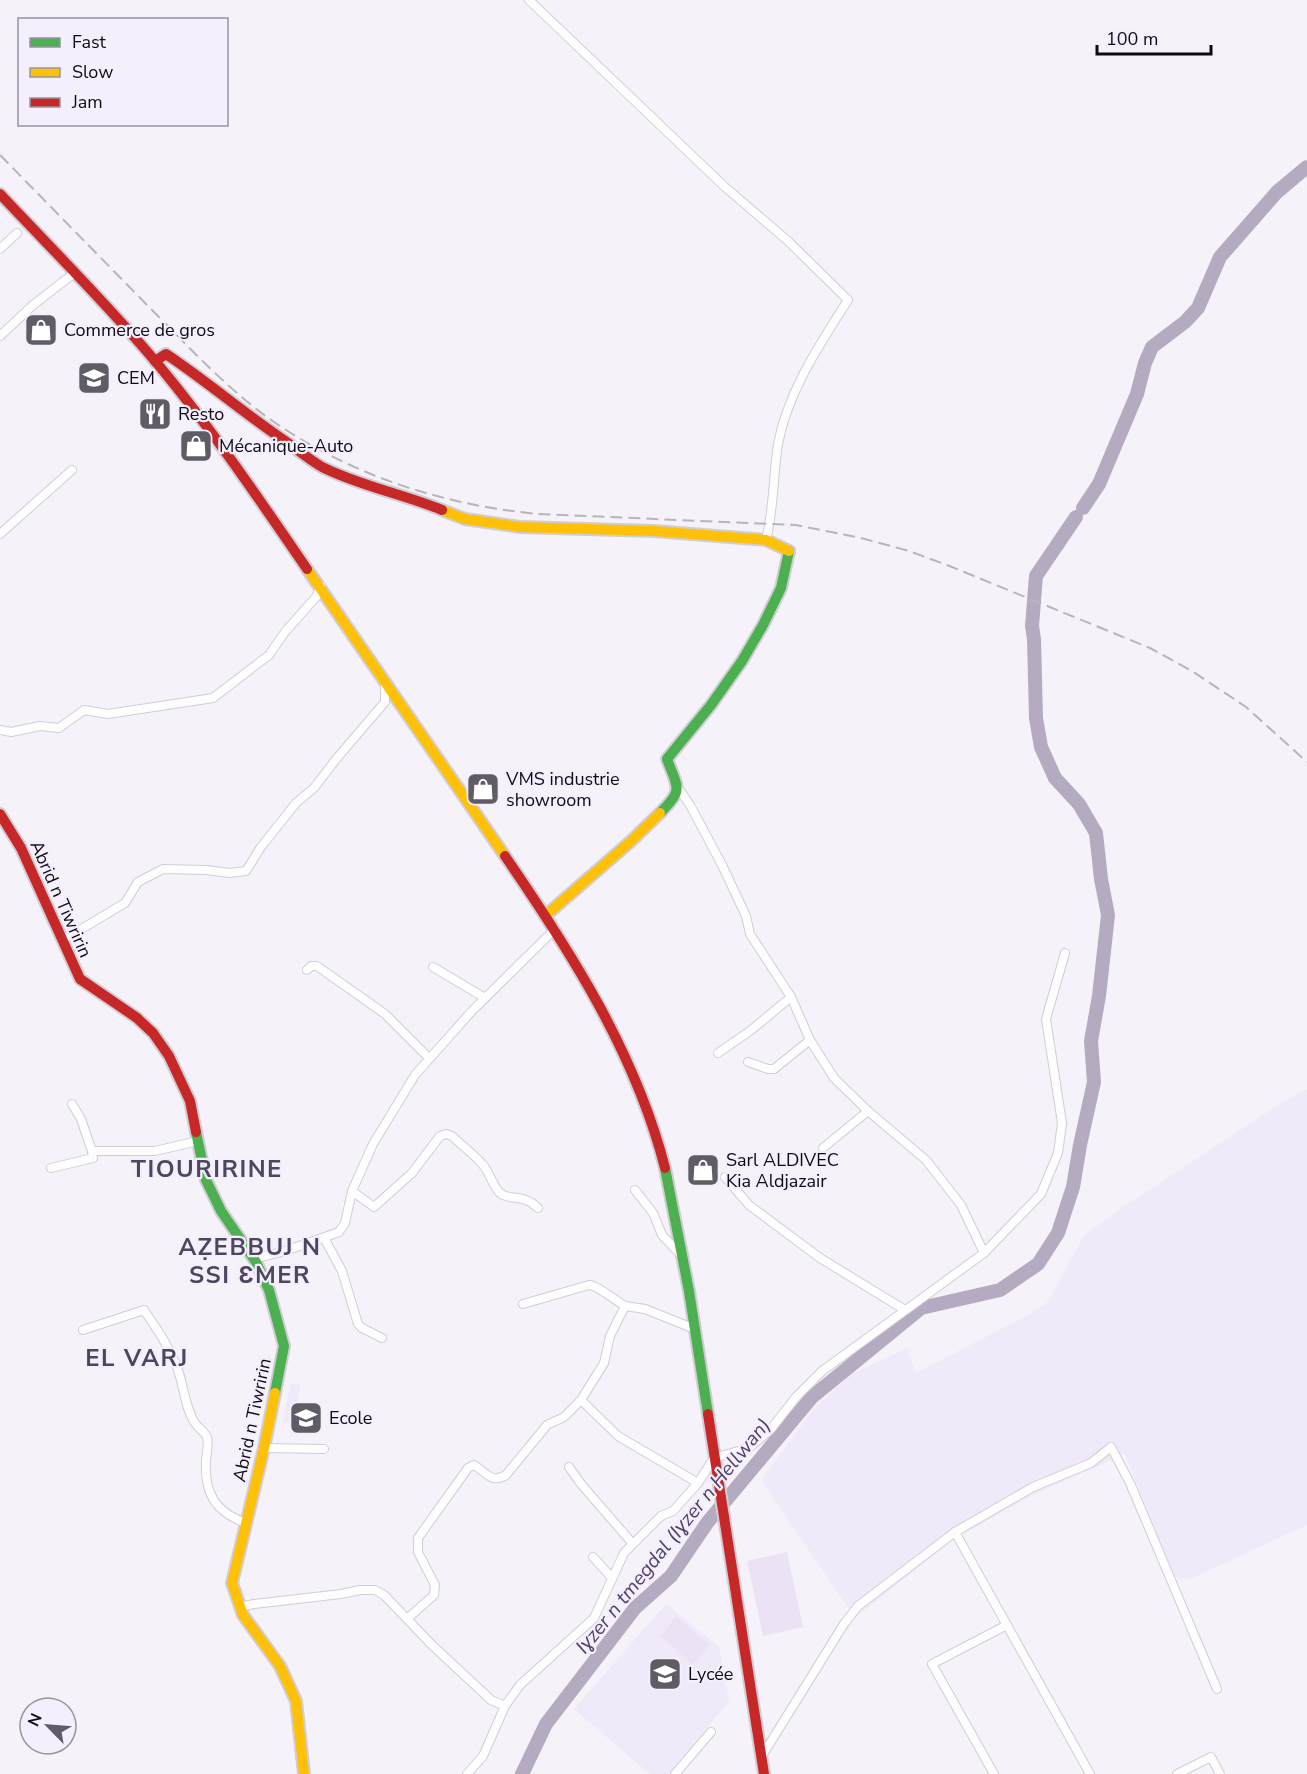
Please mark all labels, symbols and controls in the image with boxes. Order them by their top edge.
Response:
legend [18,18,228,126]
scale bar [1097,18,1211,56]
text: 100 m [1106,27,1158,51]
text: Fast [72,30,107,54]
text: Slow [72,60,113,84]
text: Jam [71,90,103,114]
shop icon: Commerce de gros [23,312,59,348]
place label: Commerce de gros [64,318,215,342]
school or university icon: CEM [76,360,112,396]
place label: CEM [117,366,155,390]
restaurant icon: Resto [137,396,173,432]
place label: Resto [178,402,224,426]
shop icon: Mécanique-Auto [178,428,214,464]
place label: Mécanique-Auto [219,434,353,458]
place label: VMS industrie showroom [505,767,620,812]
shop icon: VMS industrie showroom [465,771,501,807]
street label: Abrid n Tiwririn [24,837,98,961]
place label: Sarl ALDIVEC Kia Aldjazair [726,1148,839,1193]
shop icon: Sarl ALDIVEC Kia Aldjazair [685,1152,721,1188]
district label: TIOURIRINE [131,1153,283,1185]
district label: AẒEBBUJ N SSI ƐMER [178,1231,322,1291]
district label: EL VARJ [85,1342,189,1374]
street label: Abrid n Tiwririn [227,1356,277,1484]
school or university icon: Ecole [288,1400,324,1436]
place label: Ecole [329,1406,372,1430]
water label: Iɣzer n tmegdal (Iɣzer n Hellwan) [569,1413,777,1659]
school or university icon: Lycée [647,1656,683,1692]
place label: Lycée [688,1662,733,1686]
north arrow [18,1696,78,1756]
text: N [23,1710,48,1730]

